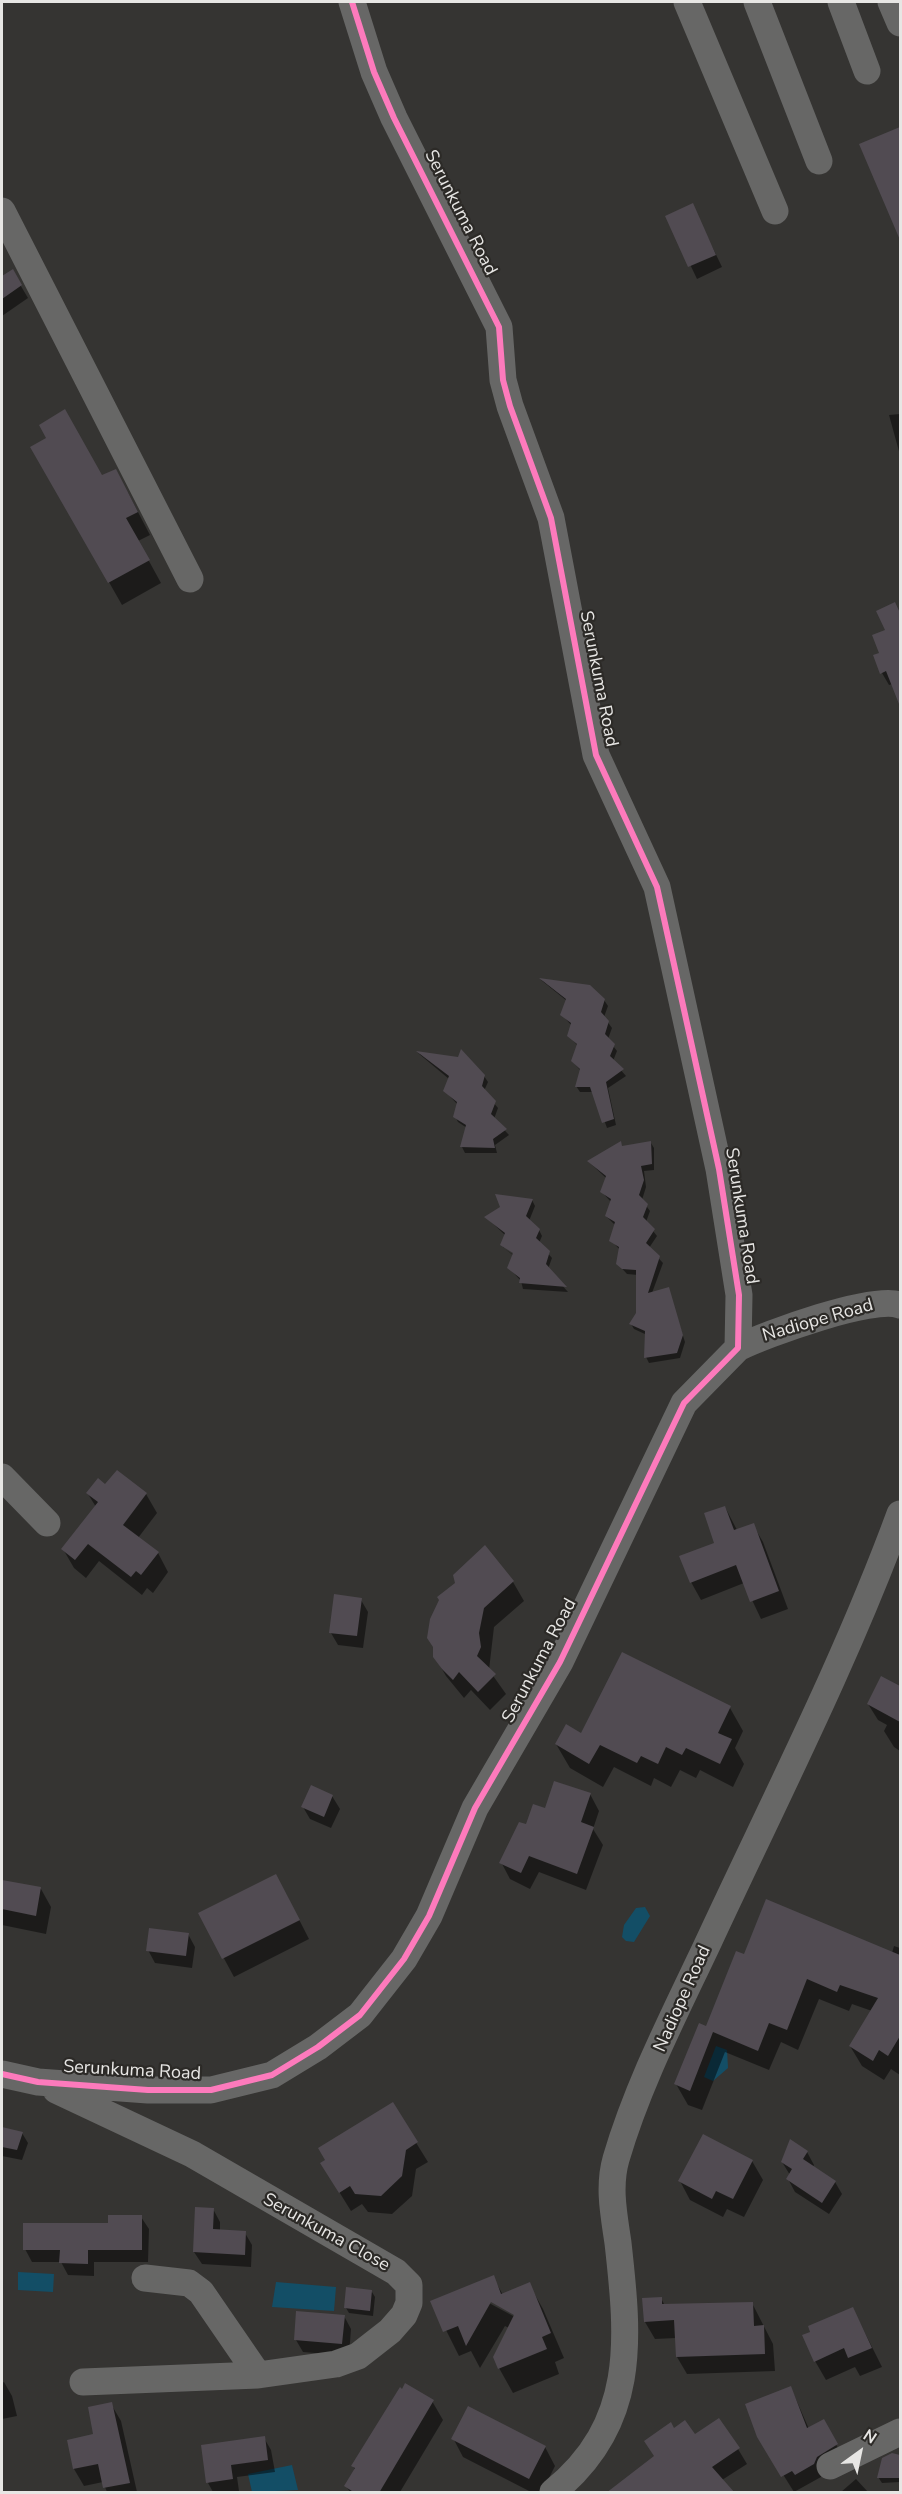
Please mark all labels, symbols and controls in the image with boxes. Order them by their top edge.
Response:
street label: Serunkuma Road [419,147,501,279]
street label: Serunkuma Road [574,609,622,749]
street label: Serunkuma Road [720,1146,762,1286]
street label: Nadiope Road [760,1295,876,1347]
street label: Serunkuma Road [498,1595,582,1727]
street label: Nadiope Road [650,1942,716,2056]
street label: Serunkuma Road [63,2057,201,2085]
street label: Serunkuma Close [259,2189,393,2277]
north arrow [830,2422,890,2482]
text: N [859,2424,881,2449]

